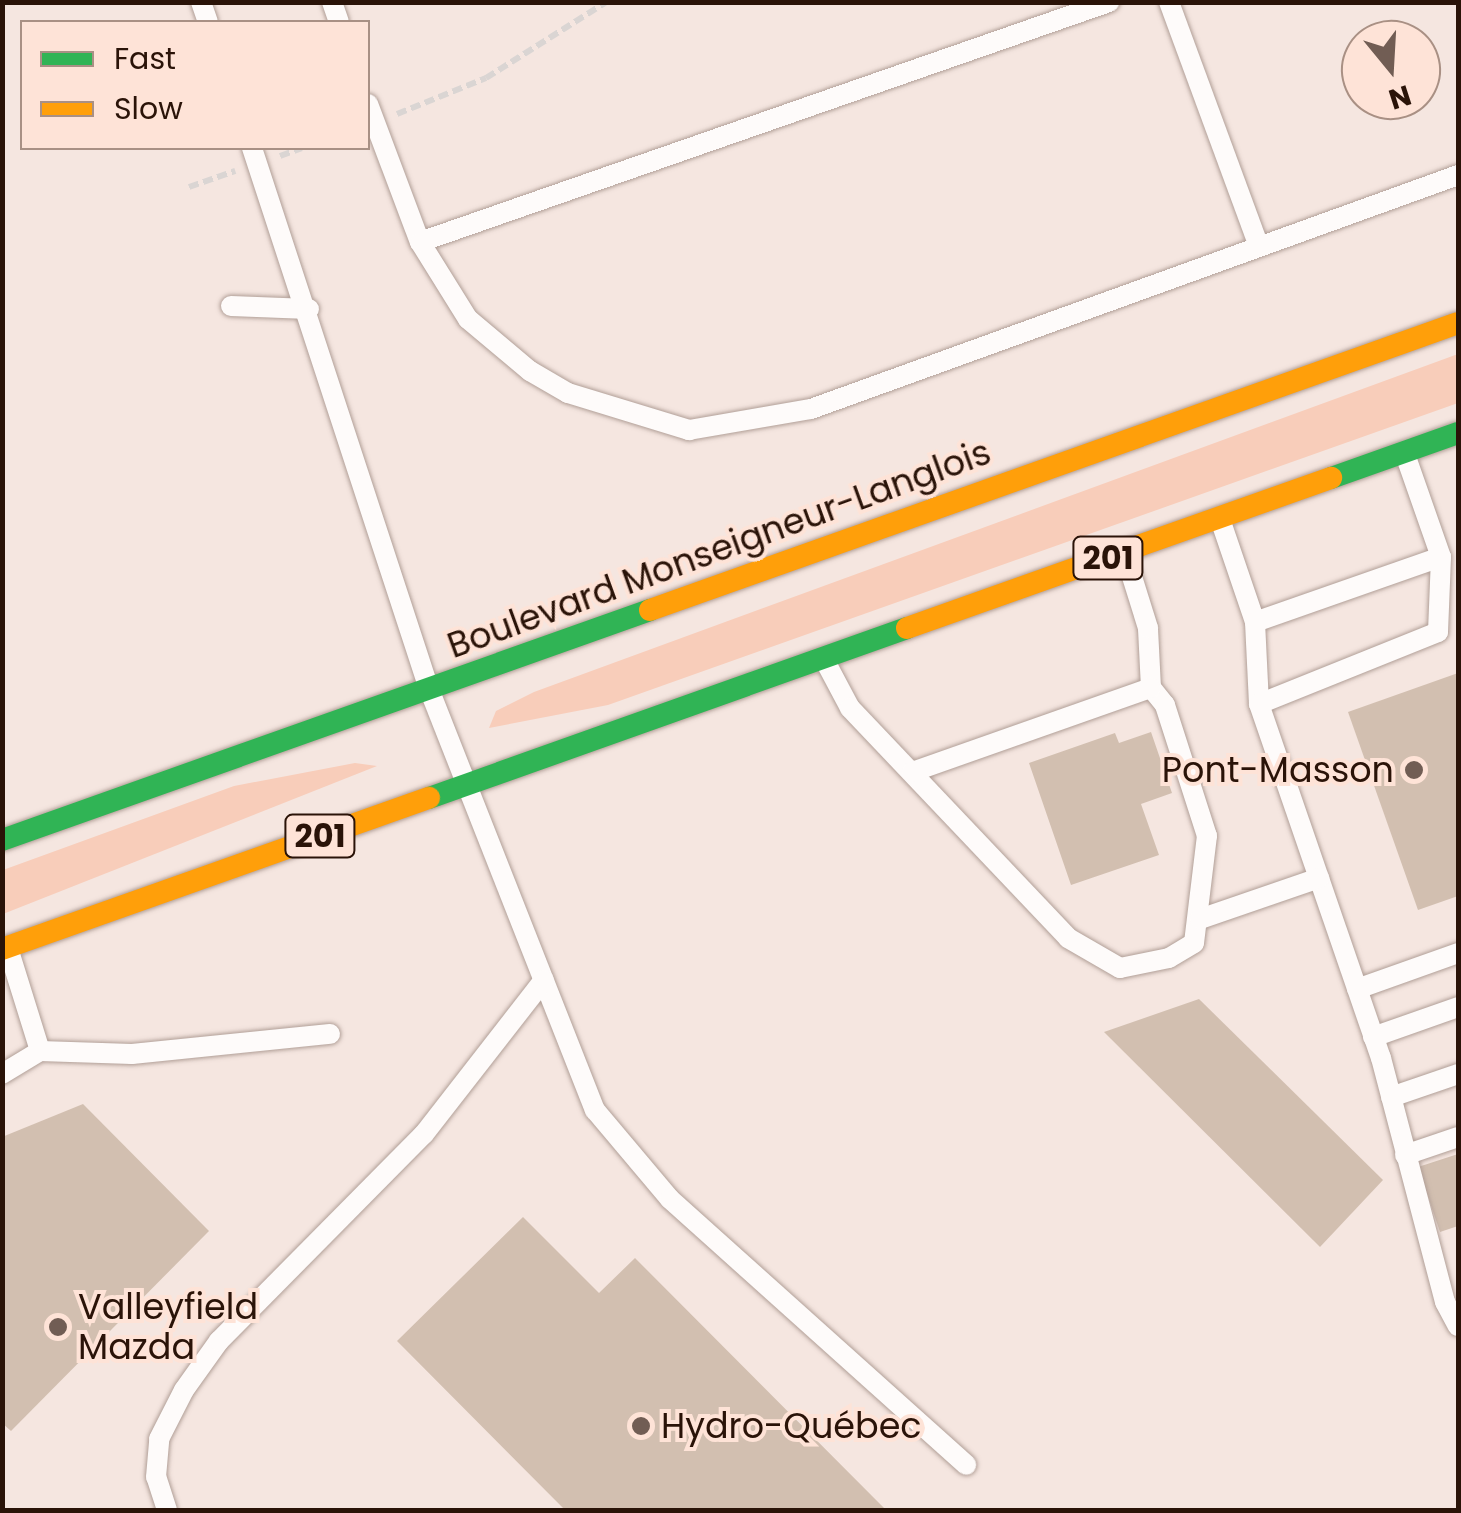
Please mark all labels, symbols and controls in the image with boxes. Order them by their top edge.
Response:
legend [20,20,370,150]
north arrow [1341,20,1441,120]
text: Fast [114,37,176,80]
text: N [1384,75,1416,119]
text: Slow [114,87,183,130]
street label: Boulevard Monseigneur-Langlois [442,431,996,667]
road number: 201 [1070,531,1146,585]
place label: Pont-Masson [1162,749,1394,791]
marker: Pont-Masson [1403,759,1425,781]
road number: 201 [282,809,358,863]
place label: Valleyfield Mazda [78,1286,258,1368]
marker: Valleyfield Mazda [47,1316,69,1338]
place label: Hydro-Québec [661,1405,922,1447]
marker: Hydro-Québec [630,1415,652,1437]

